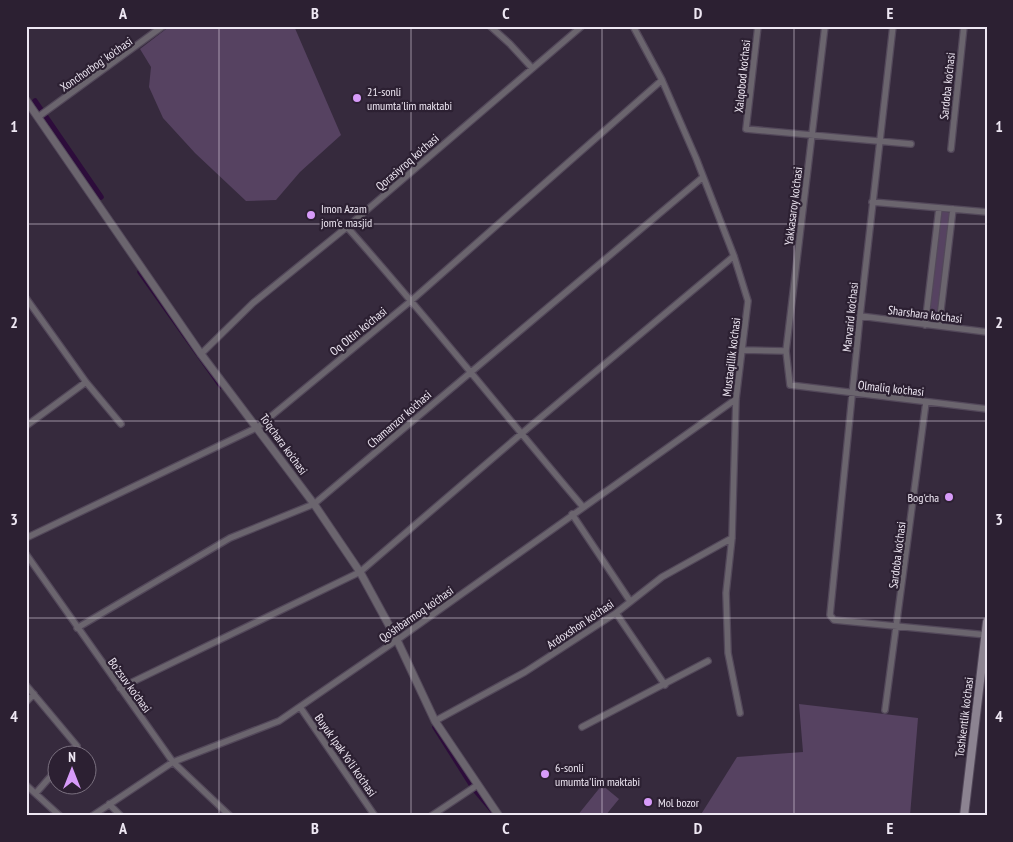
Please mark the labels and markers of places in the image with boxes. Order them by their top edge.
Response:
place label: 21-sonli umumta'lim maktabi [367,84,452,113]
marker: 21-sonli umumta'lim maktabi [351,92,363,104]
place label: Imon Azam jom'e masjid [321,201,372,230]
marker: Imon Azam jom'e masjid [305,209,317,221]
place label: Bog'cha [907,490,939,505]
marker: Bog'cha [943,491,955,503]
place label: 6-sonli umumta'lim maktabi [555,760,640,789]
marker: 6-sonli umumta'lim maktabi [539,768,551,780]
place label: Mol bozor [658,795,700,810]
marker: Mol bozor [642,796,654,808]

